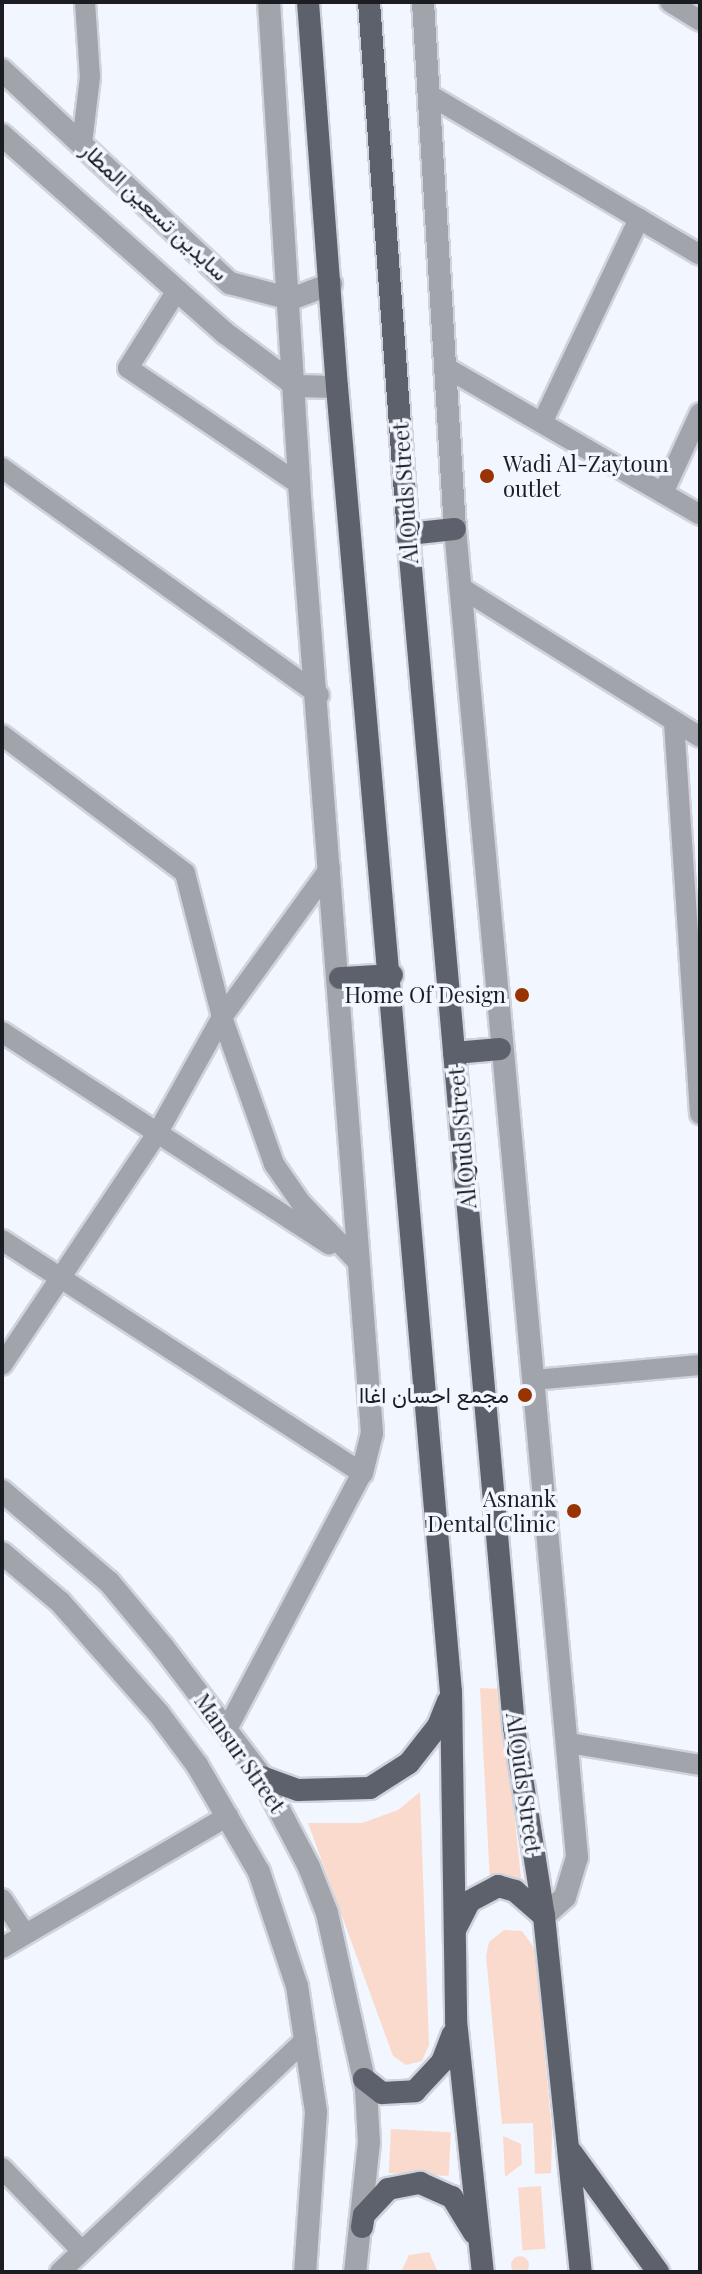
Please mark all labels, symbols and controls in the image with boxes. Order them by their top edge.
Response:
street label: سايدين تسعين المطار [76,136,234,286]
street label: Al Quds Street [387,421,423,565]
place label: Wadi Al-Zaytoun outlet [503,450,669,502]
marker: Wadi Al-Zaytoun outlet [478,467,496,485]
place label: Home Of Design [345,982,506,1008]
marker: Home Of Design [513,986,531,1004]
street label: Al Quds Street [443,1066,481,1210]
place label: مجمع احسان اغاا [359,1382,509,1408]
marker: مجمع احسان اغاا [516,1386,534,1404]
place label: Asnank Dental Clinic [427,1485,556,1536]
marker: Asnank Dental Clinic [563,1500,585,1522]
street label: Mansur Street [189,1688,291,1818]
street label: Al Quds Street [501,1711,547,1855]

